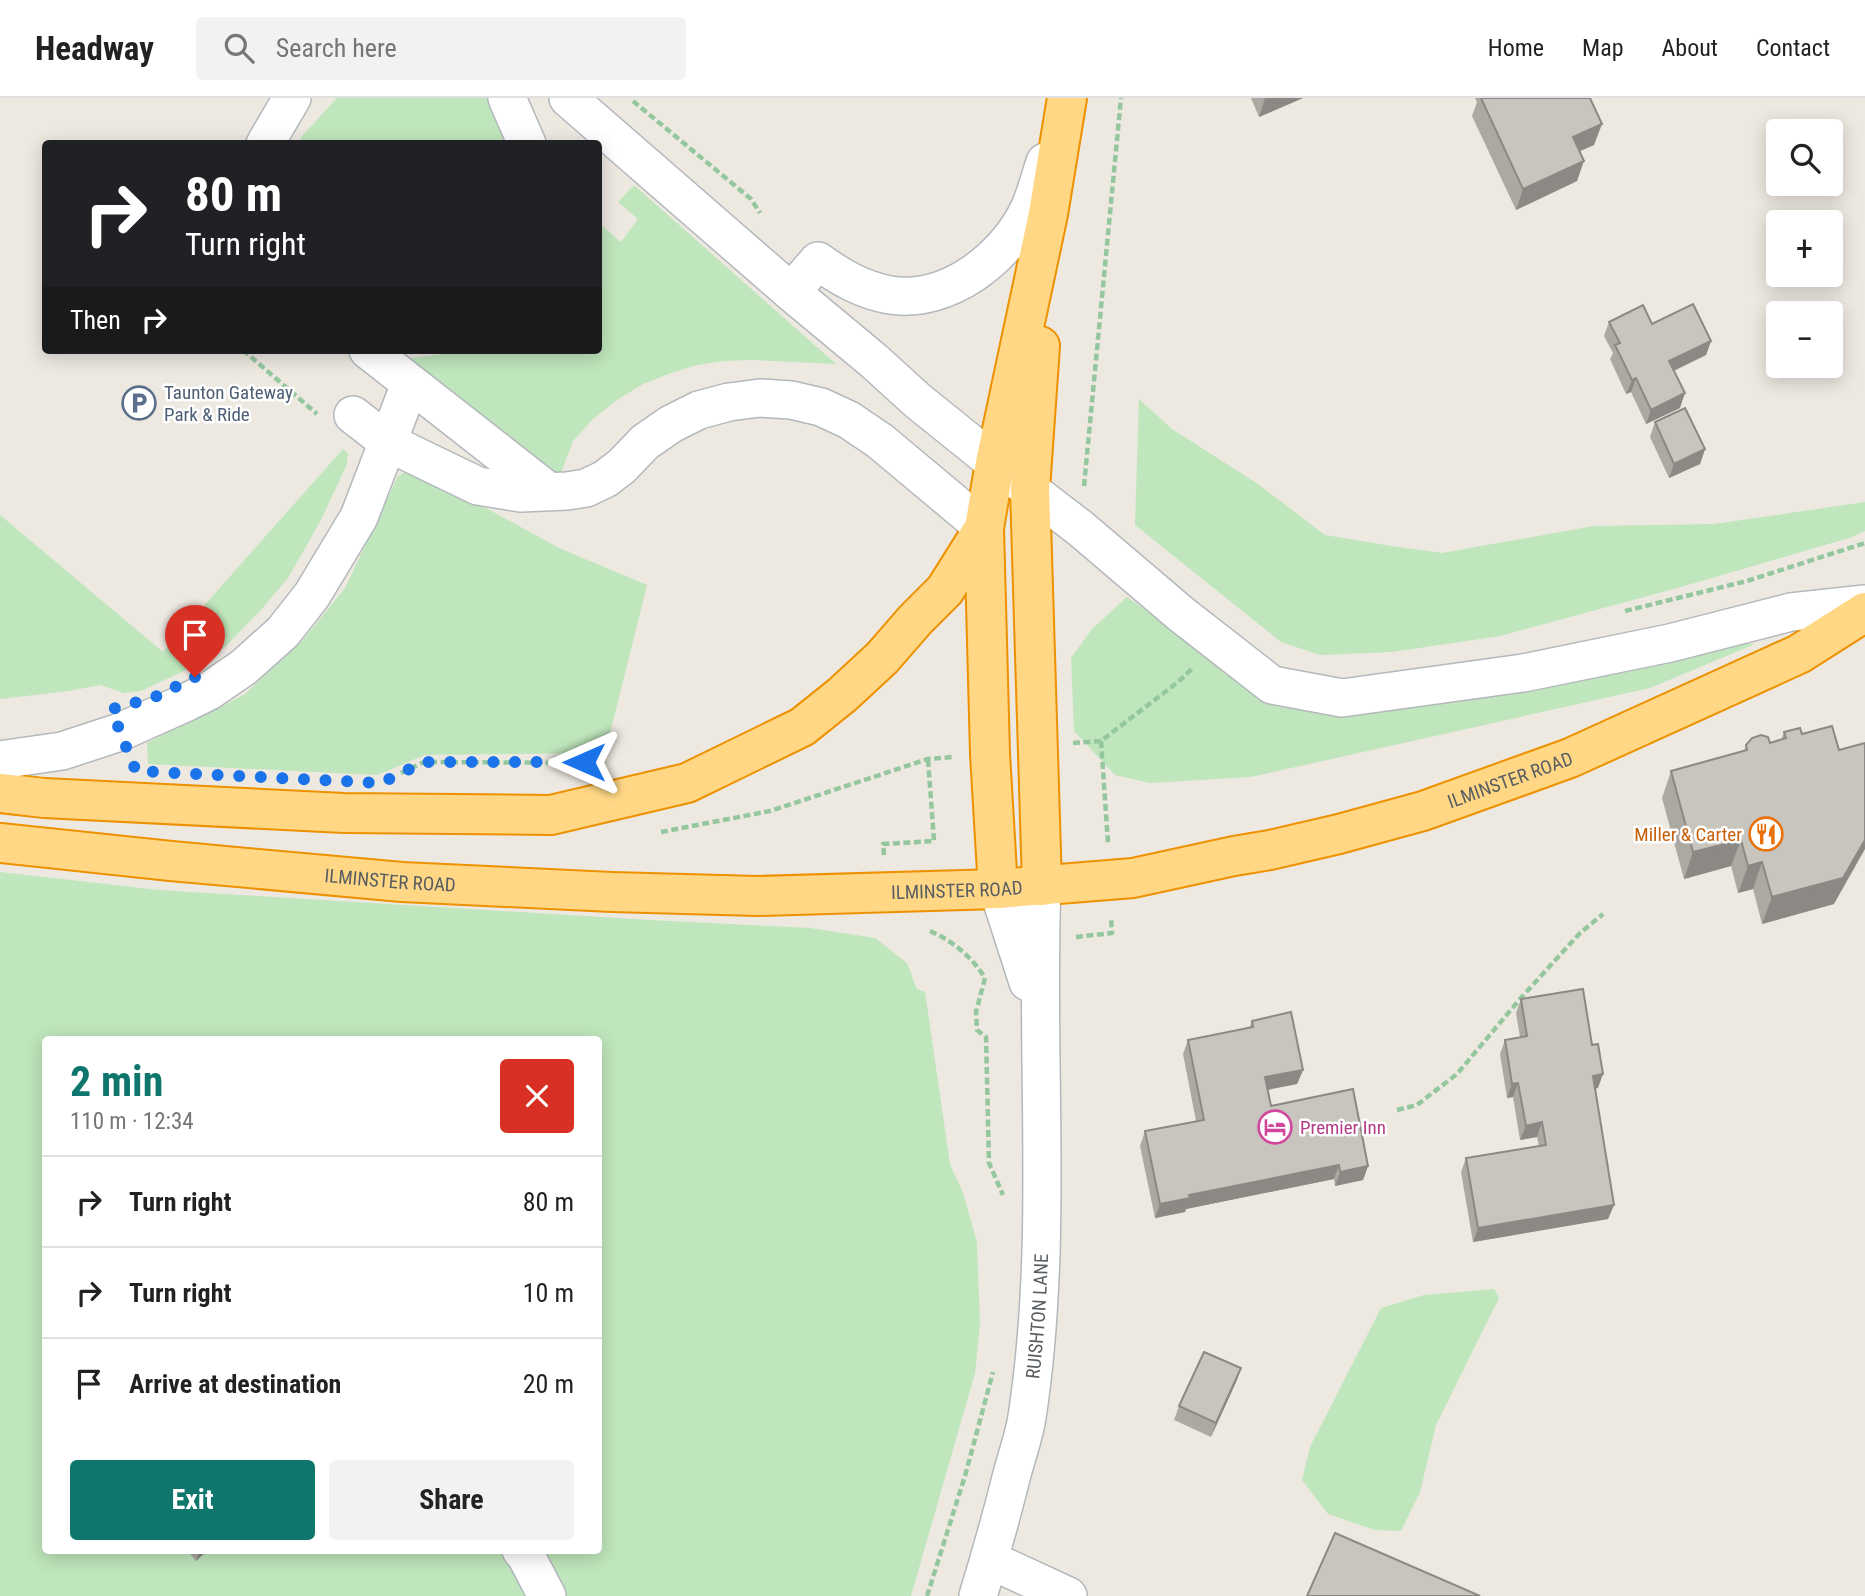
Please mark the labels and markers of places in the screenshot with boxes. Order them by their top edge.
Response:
place label: Taunton Gateway Park & Ride [164,381,293,426]
parking icon: Taunton Gateway Park & Ride [120,384,158,422]
pin [165,605,225,677]
restaurant icon: Miller & Carter [1747,815,1785,853]
place label: Miller & Carter [1634,823,1742,846]
hotel icon: Premier Inn [1256,1108,1294,1146]
place label: Premier Inn [1300,1116,1386,1139]

